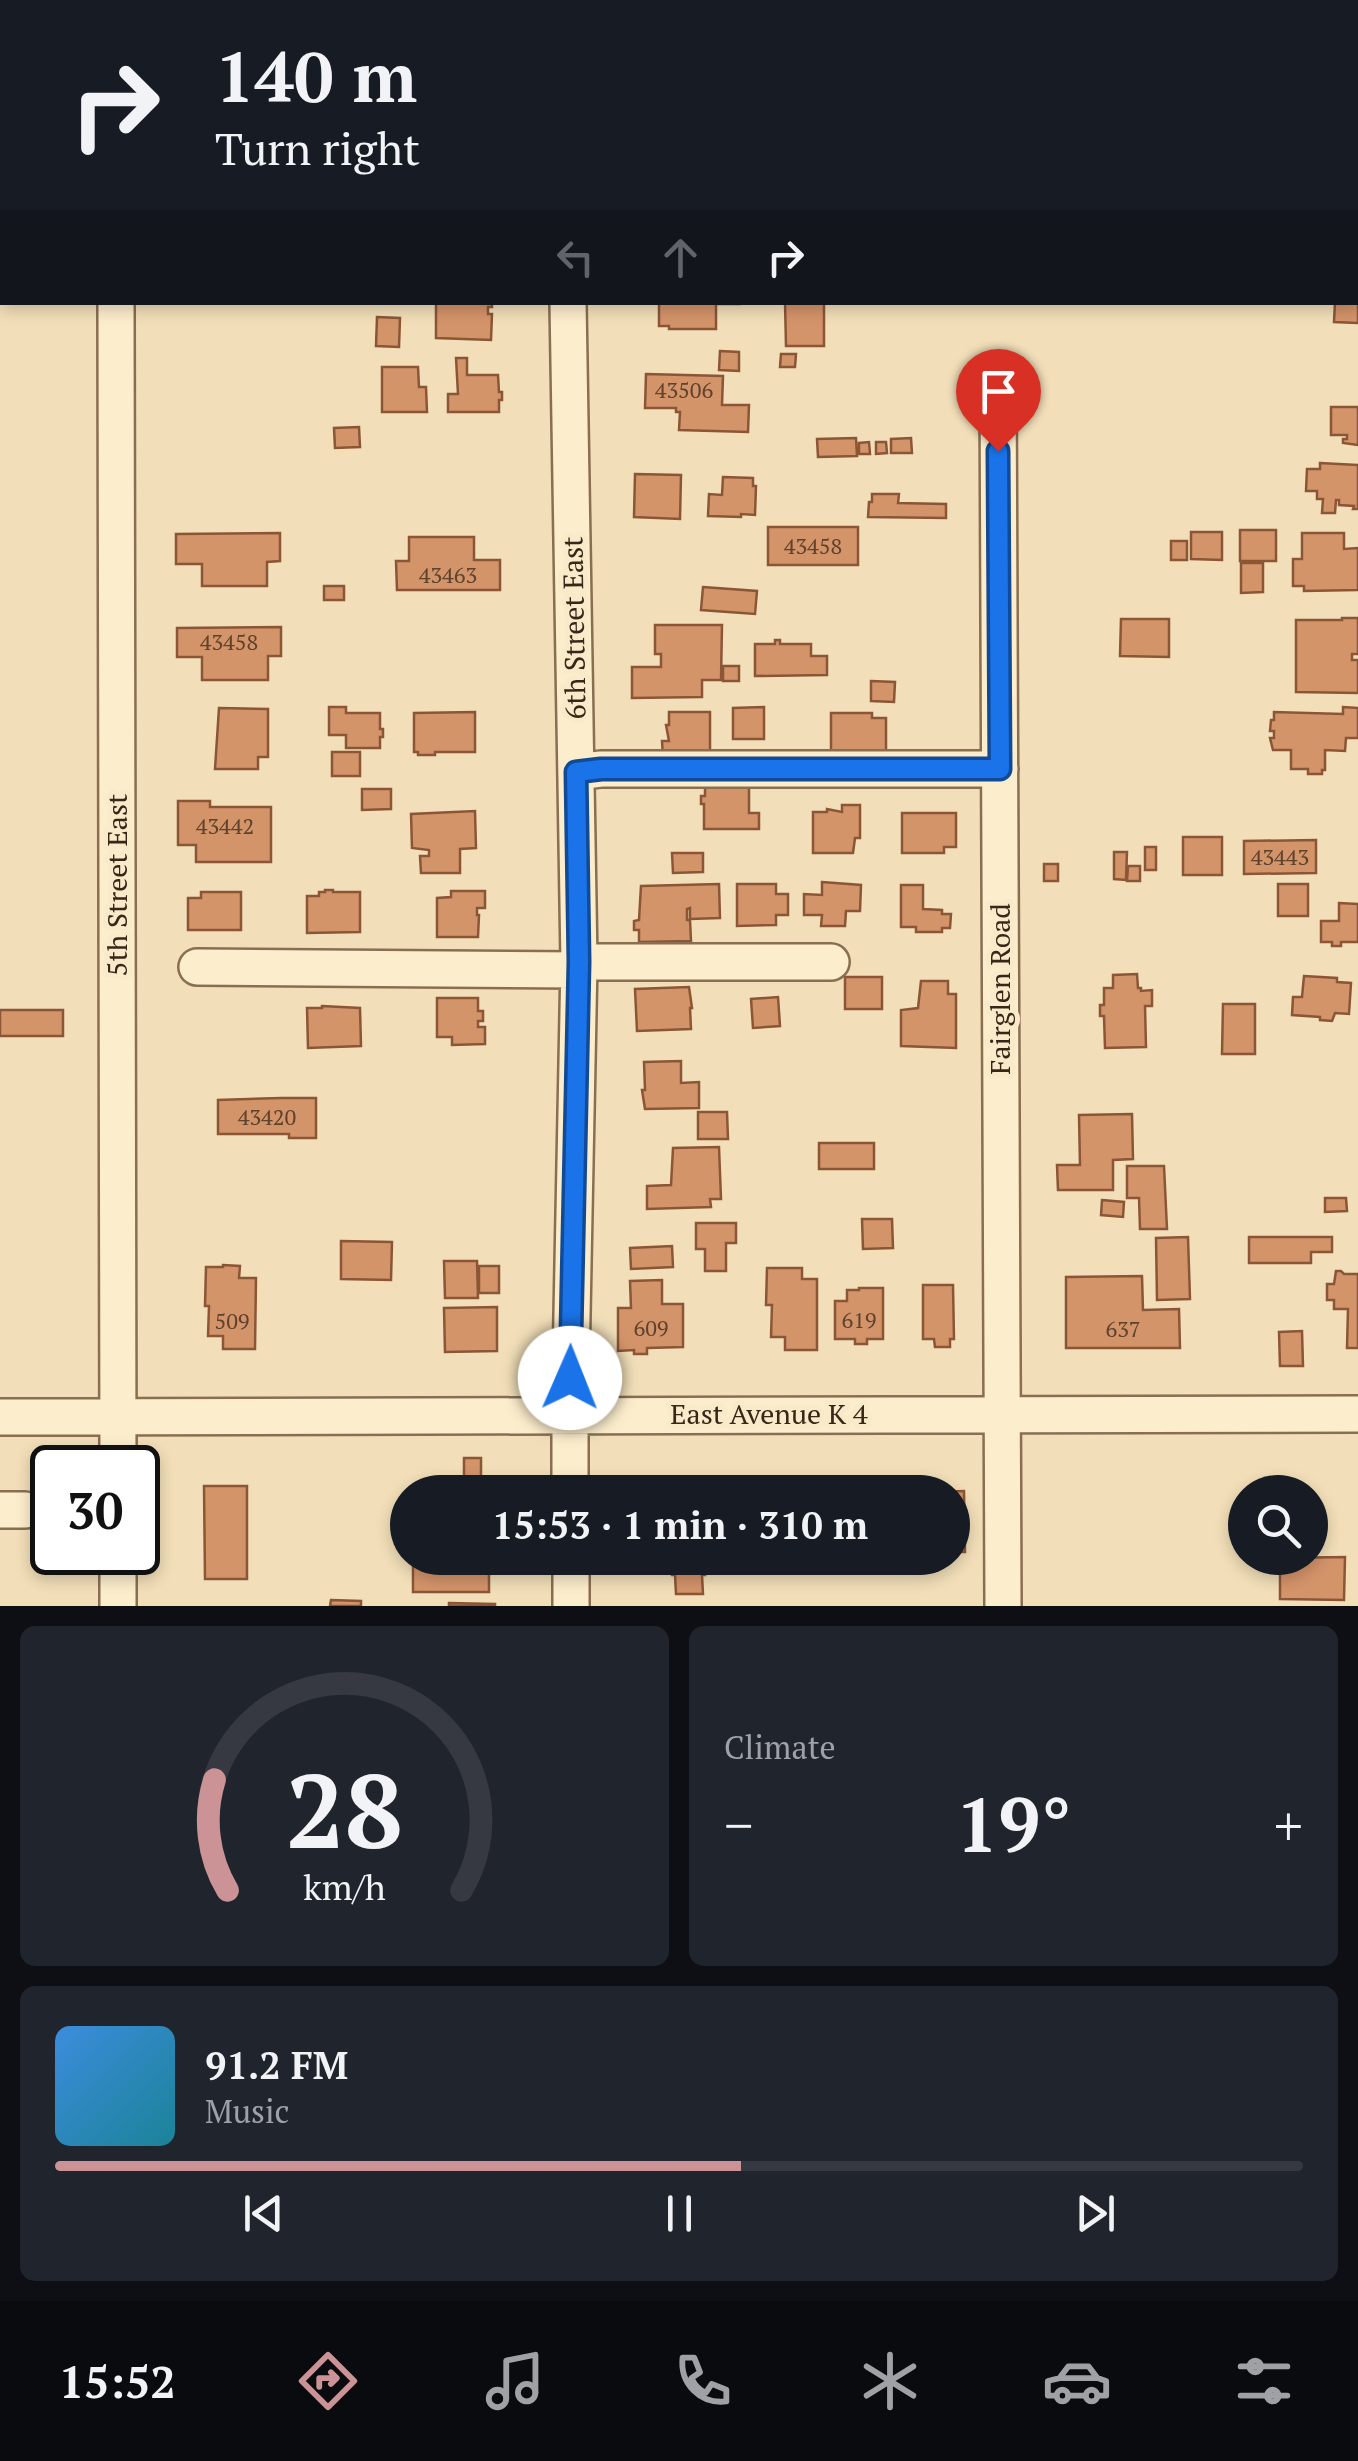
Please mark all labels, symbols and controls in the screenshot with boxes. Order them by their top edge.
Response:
text: 140 m [215,29,417,122]
icon: right [50,40,180,170]
text: Turn right [215,118,420,178]
icon: left [548,230,603,285]
icon: ahead [653,230,708,285]
icon: right [758,230,813,285]
pin [956,349,1041,452]
icon: arrive [971,364,1026,419]
house number: 43506 [655,375,714,404]
house number: 43458 [784,531,842,560]
street label: 6th Street East [553,536,594,720]
house number: 43463 [419,560,477,589]
house number: 43458 [200,627,258,656]
street label: 5th Street East [98,793,135,977]
house number: 43442 [196,811,254,840]
house number: 43443 [1251,842,1309,871]
street label: Fairglen Road [981,903,1018,1075]
house number: 43420 [238,1102,296,1131]
house number: 619 [841,1305,877,1334]
house number: 509 [214,1306,250,1335]
house number: 609 [633,1313,669,1342]
house number: 637 [1105,1314,1141,1343]
position arrow [518,1326,622,1430]
street label: East Avenue K 4 [670,1395,868,1432]
speed limit sign: 30 [30,1445,160,1575]
map controls [1228,1475,1328,1575]
button: search [1228,1475,1328,1575]
text: 15:53 · 1 min · 310 m [492,1500,868,1550]
text: Climate [724,1726,836,1768]
text: 28 [286,1740,403,1878]
text: 19° [956,1774,1071,1873]
text: − [724,1788,753,1861]
text: + [1274,1788,1303,1861]
text: km/h [303,1863,386,1910]
text: 91.2 FM [205,2040,348,2090]
text: Music [205,2090,290,2132]
icon: previous [236,2186,291,2241]
icon: pause [652,2186,707,2241]
icon: next [1068,2186,1123,2241]
icon: directions [293,2346,363,2416]
icon: music [480,2346,550,2416]
icon: phone [668,2346,738,2416]
icon: climate [855,2346,925,2416]
icon: car [1042,2346,1112,2416]
icon: filters [1229,2346,1299,2416]
text: 15:52 [59,2351,176,2411]

